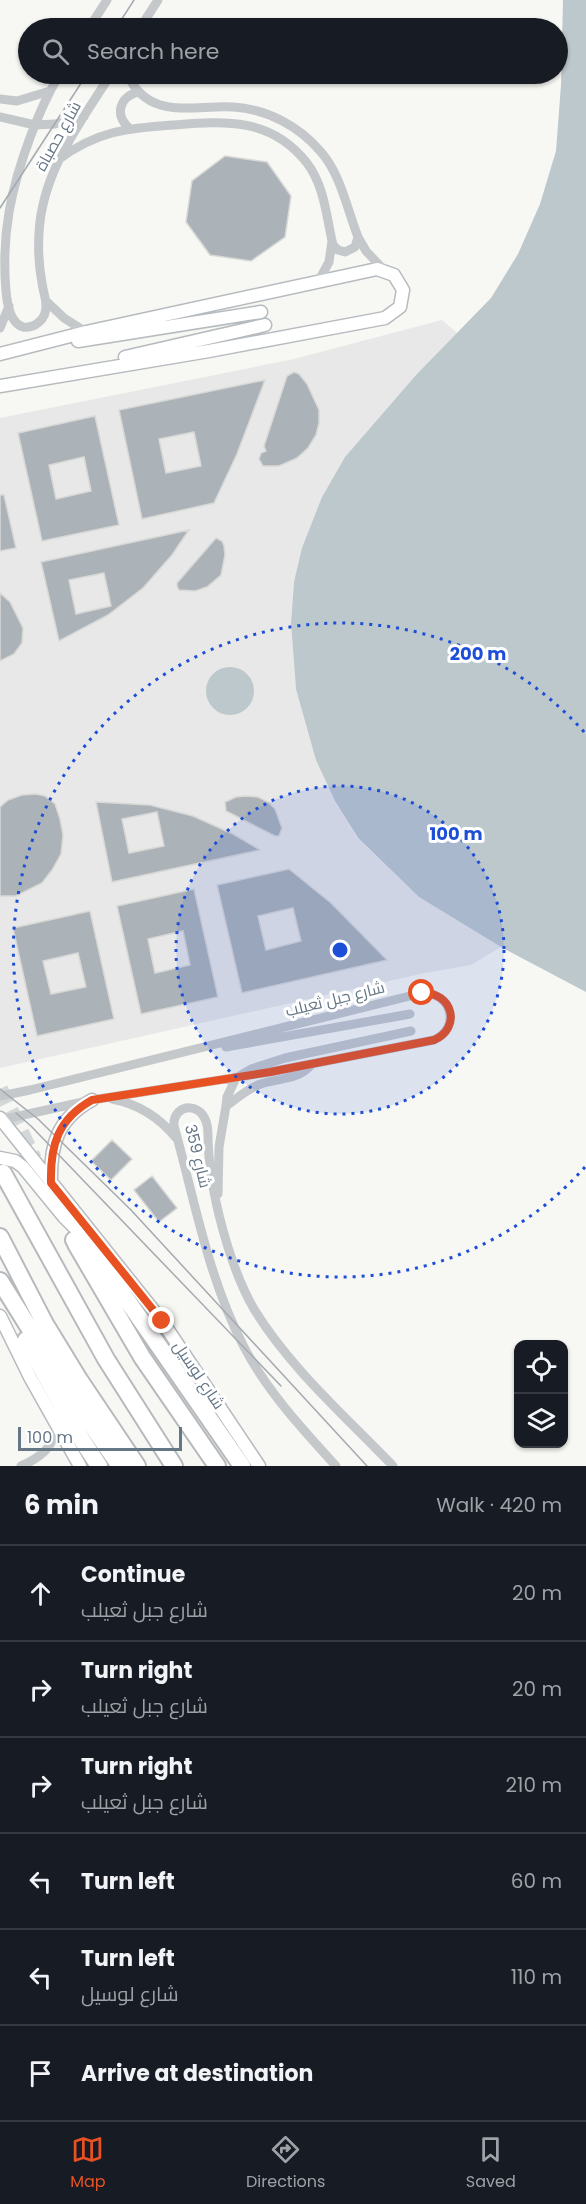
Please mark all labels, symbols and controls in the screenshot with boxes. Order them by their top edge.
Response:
search box [18,18,568,84]
icon: search [39,35,72,68]
text: Search here [87,36,220,67]
street label: شارع حصباة [29,97,87,175]
text: 200 m [450,641,506,666]
text: 100 m [429,821,483,846]
centre of rings [330,940,350,960]
street label: شارع جبل ثعيلب [283,976,387,1022]
route start [408,979,434,1005]
street label: شارع 359 [179,1122,217,1190]
route end [148,1307,174,1333]
street label: شارع لوسيل [168,1336,230,1414]
map controls [514,1340,568,1448]
button: locate [514,1340,568,1394]
button: layers [514,1394,568,1448]
scale bar [18,1424,182,1452]
text: 100 m [27,1426,73,1449]
text: 6 min [24,1487,99,1523]
text: Walk · 420 m [436,1491,562,1519]
text: Continue [81,1559,185,1590]
icon: ahead [24,1577,57,1610]
text: 20 m [512,1579,562,1607]
text: شارع جبل ثعيلب [81,1596,208,1624]
text: Turn right [81,1655,192,1686]
icon: right [24,1673,57,1706]
text: 20 m [512,1675,562,1703]
text: شارع جبل ثعيلب [81,1692,208,1720]
text: Turn right [81,1751,192,1782]
icon: right [24,1769,57,1802]
text: 210 m [506,1771,562,1799]
text: شارع جبل ثعيلب [81,1788,208,1816]
icon: left [24,1865,57,1898]
text: Turn left [81,1866,175,1897]
text: 60 m [511,1867,562,1895]
text: Turn left [81,1943,175,1974]
icon: left [24,1961,57,1994]
text: 110 m [511,1963,562,1991]
text: شارع لوسيل [81,1980,179,2008]
icon: arrive [24,2057,57,2090]
text: Arrive at destination [81,2058,313,2089]
tab: Map [70,2133,106,2194]
tab: Directions [246,2133,325,2194]
tab: Saved [466,2133,516,2194]

